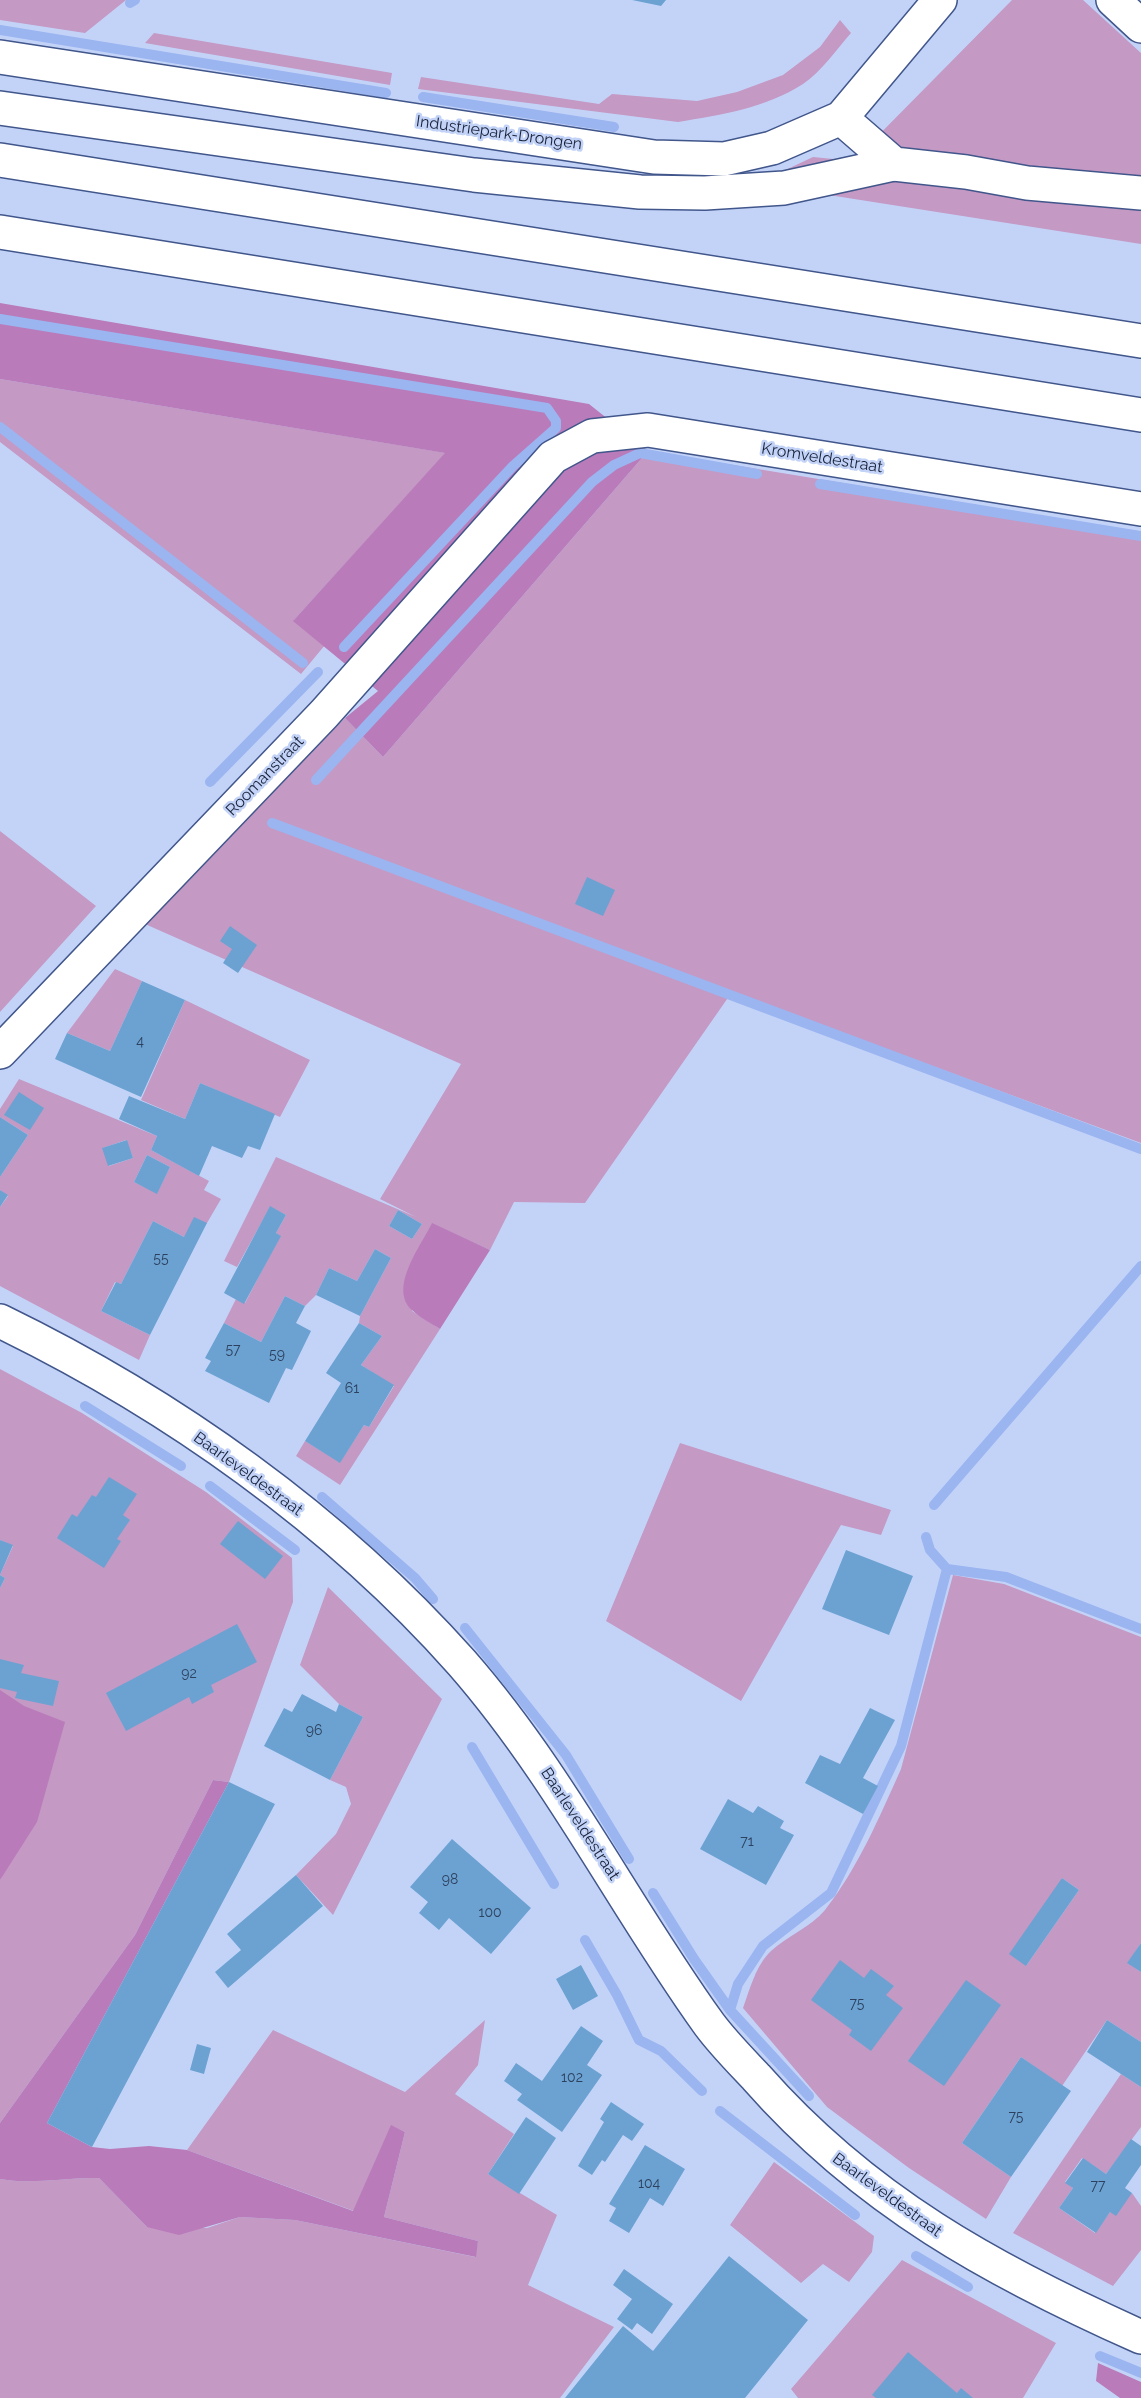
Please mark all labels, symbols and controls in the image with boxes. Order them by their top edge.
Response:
street label: Industriepark-Drongen [415,112,583,154]
street label: Kromveldestraat [760,439,884,477]
street label: Roomanstraat [222,732,308,820]
house number: 4 [136,1034,144,1050]
house number: 55 [153,1251,169,1267]
house number: 57 [225,1342,241,1358]
house number: 59 [269,1347,285,1363]
house number: 61 [345,1381,359,1397]
street label: Baarleveldestraat [190,1428,306,1520]
house number: 92 [181,1666,197,1682]
house number: 96 [306,1723,322,1739]
street label: Baarleveldestraat [537,1764,623,1884]
house number: 71 [740,1834,754,1850]
house number: 98 [442,1872,458,1888]
house number: 100 [478,1905,502,1921]
house number: 75 [850,1996,864,2012]
house number: 102 [561,2070,583,2086]
house number: 75 [1009,2109,1023,2125]
street label: Baarleveldestraat [829,2149,945,2241]
house number: 104 [638,2176,660,2192]
house number: 77 [1091,2178,1105,2194]

